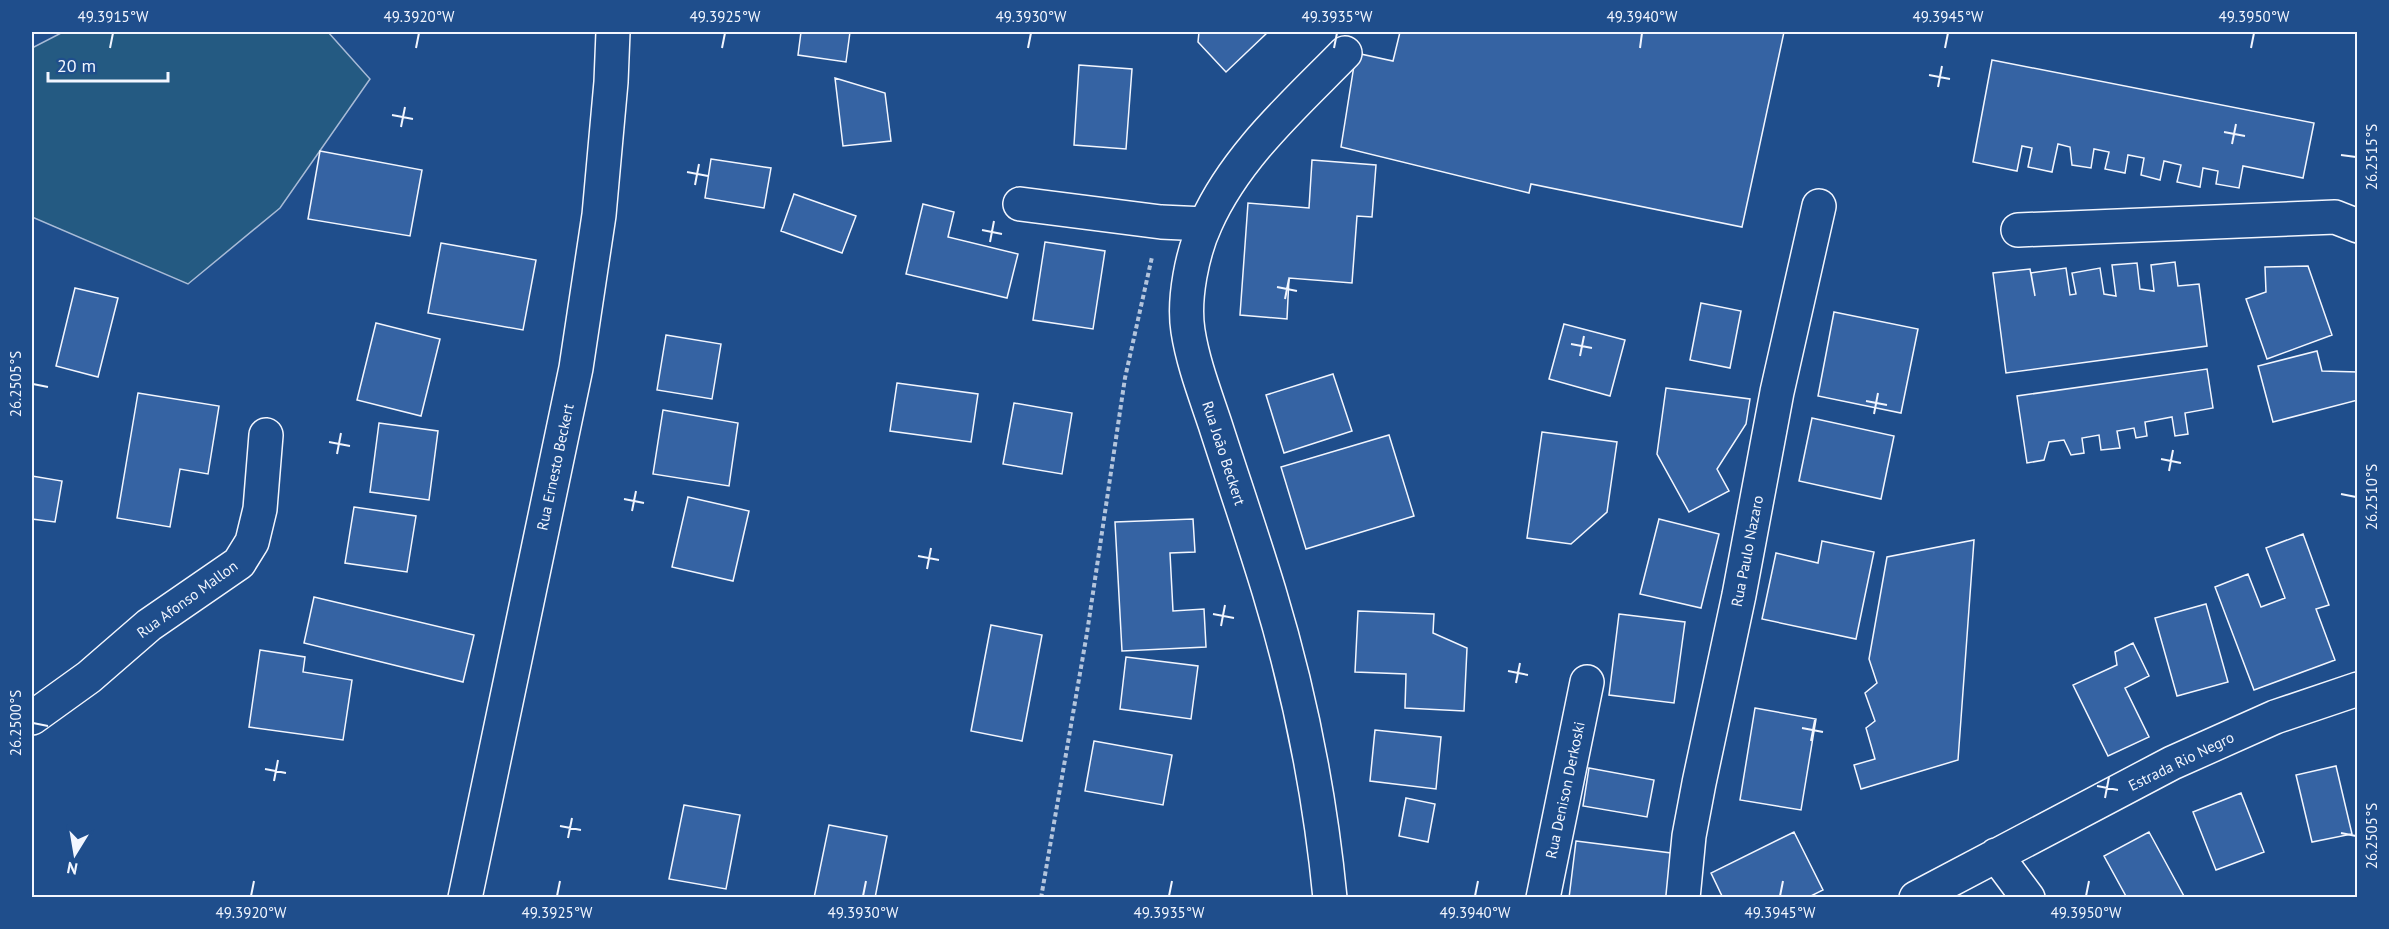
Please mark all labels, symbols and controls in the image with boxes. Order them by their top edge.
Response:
text: 49.3915°W [77,7,149,26]
text: 49.3920°W [383,7,455,26]
text: 49.3925°W [689,7,761,26]
text: 49.3930°W [995,7,1067,26]
text: 49.3935°W [1301,7,1373,26]
text: 49.3940°W [1606,7,1678,26]
text: 49.3945°W [1912,7,1984,26]
text: 49.3950°W [2218,7,2290,26]
scale bar [48,45,168,83]
text: 20 m [57,54,96,77]
text: 26.2515°S [2362,124,2381,190]
text: 26.2505°S [6,351,25,417]
street label: Rua João Beckert [1198,398,1250,508]
street label: Rua Ernesto Beckert [532,402,578,532]
text: 26.2510°S [2362,464,2381,530]
street label: Rua Paulo Nazaro [1727,494,1767,608]
street label: Rua Afonso Mallon [133,556,241,642]
text: 26.2500°S [6,690,25,756]
street label: Rua Denison Derkoski [1541,720,1589,860]
street label: Estrada Rio Negro [2125,727,2237,795]
text: 26.2505°S [2362,803,2381,869]
north arrow [45,824,105,884]
text: N [65,858,79,880]
text: 49.3920°W [215,903,287,922]
text: 49.3925°W [521,903,593,922]
text: 49.3930°W [827,903,899,922]
text: 49.3935°W [1133,903,1205,922]
text: 49.3940°W [1439,903,1511,922]
text: 49.3945°W [1744,903,1816,922]
text: 49.3950°W [2050,903,2122,922]

